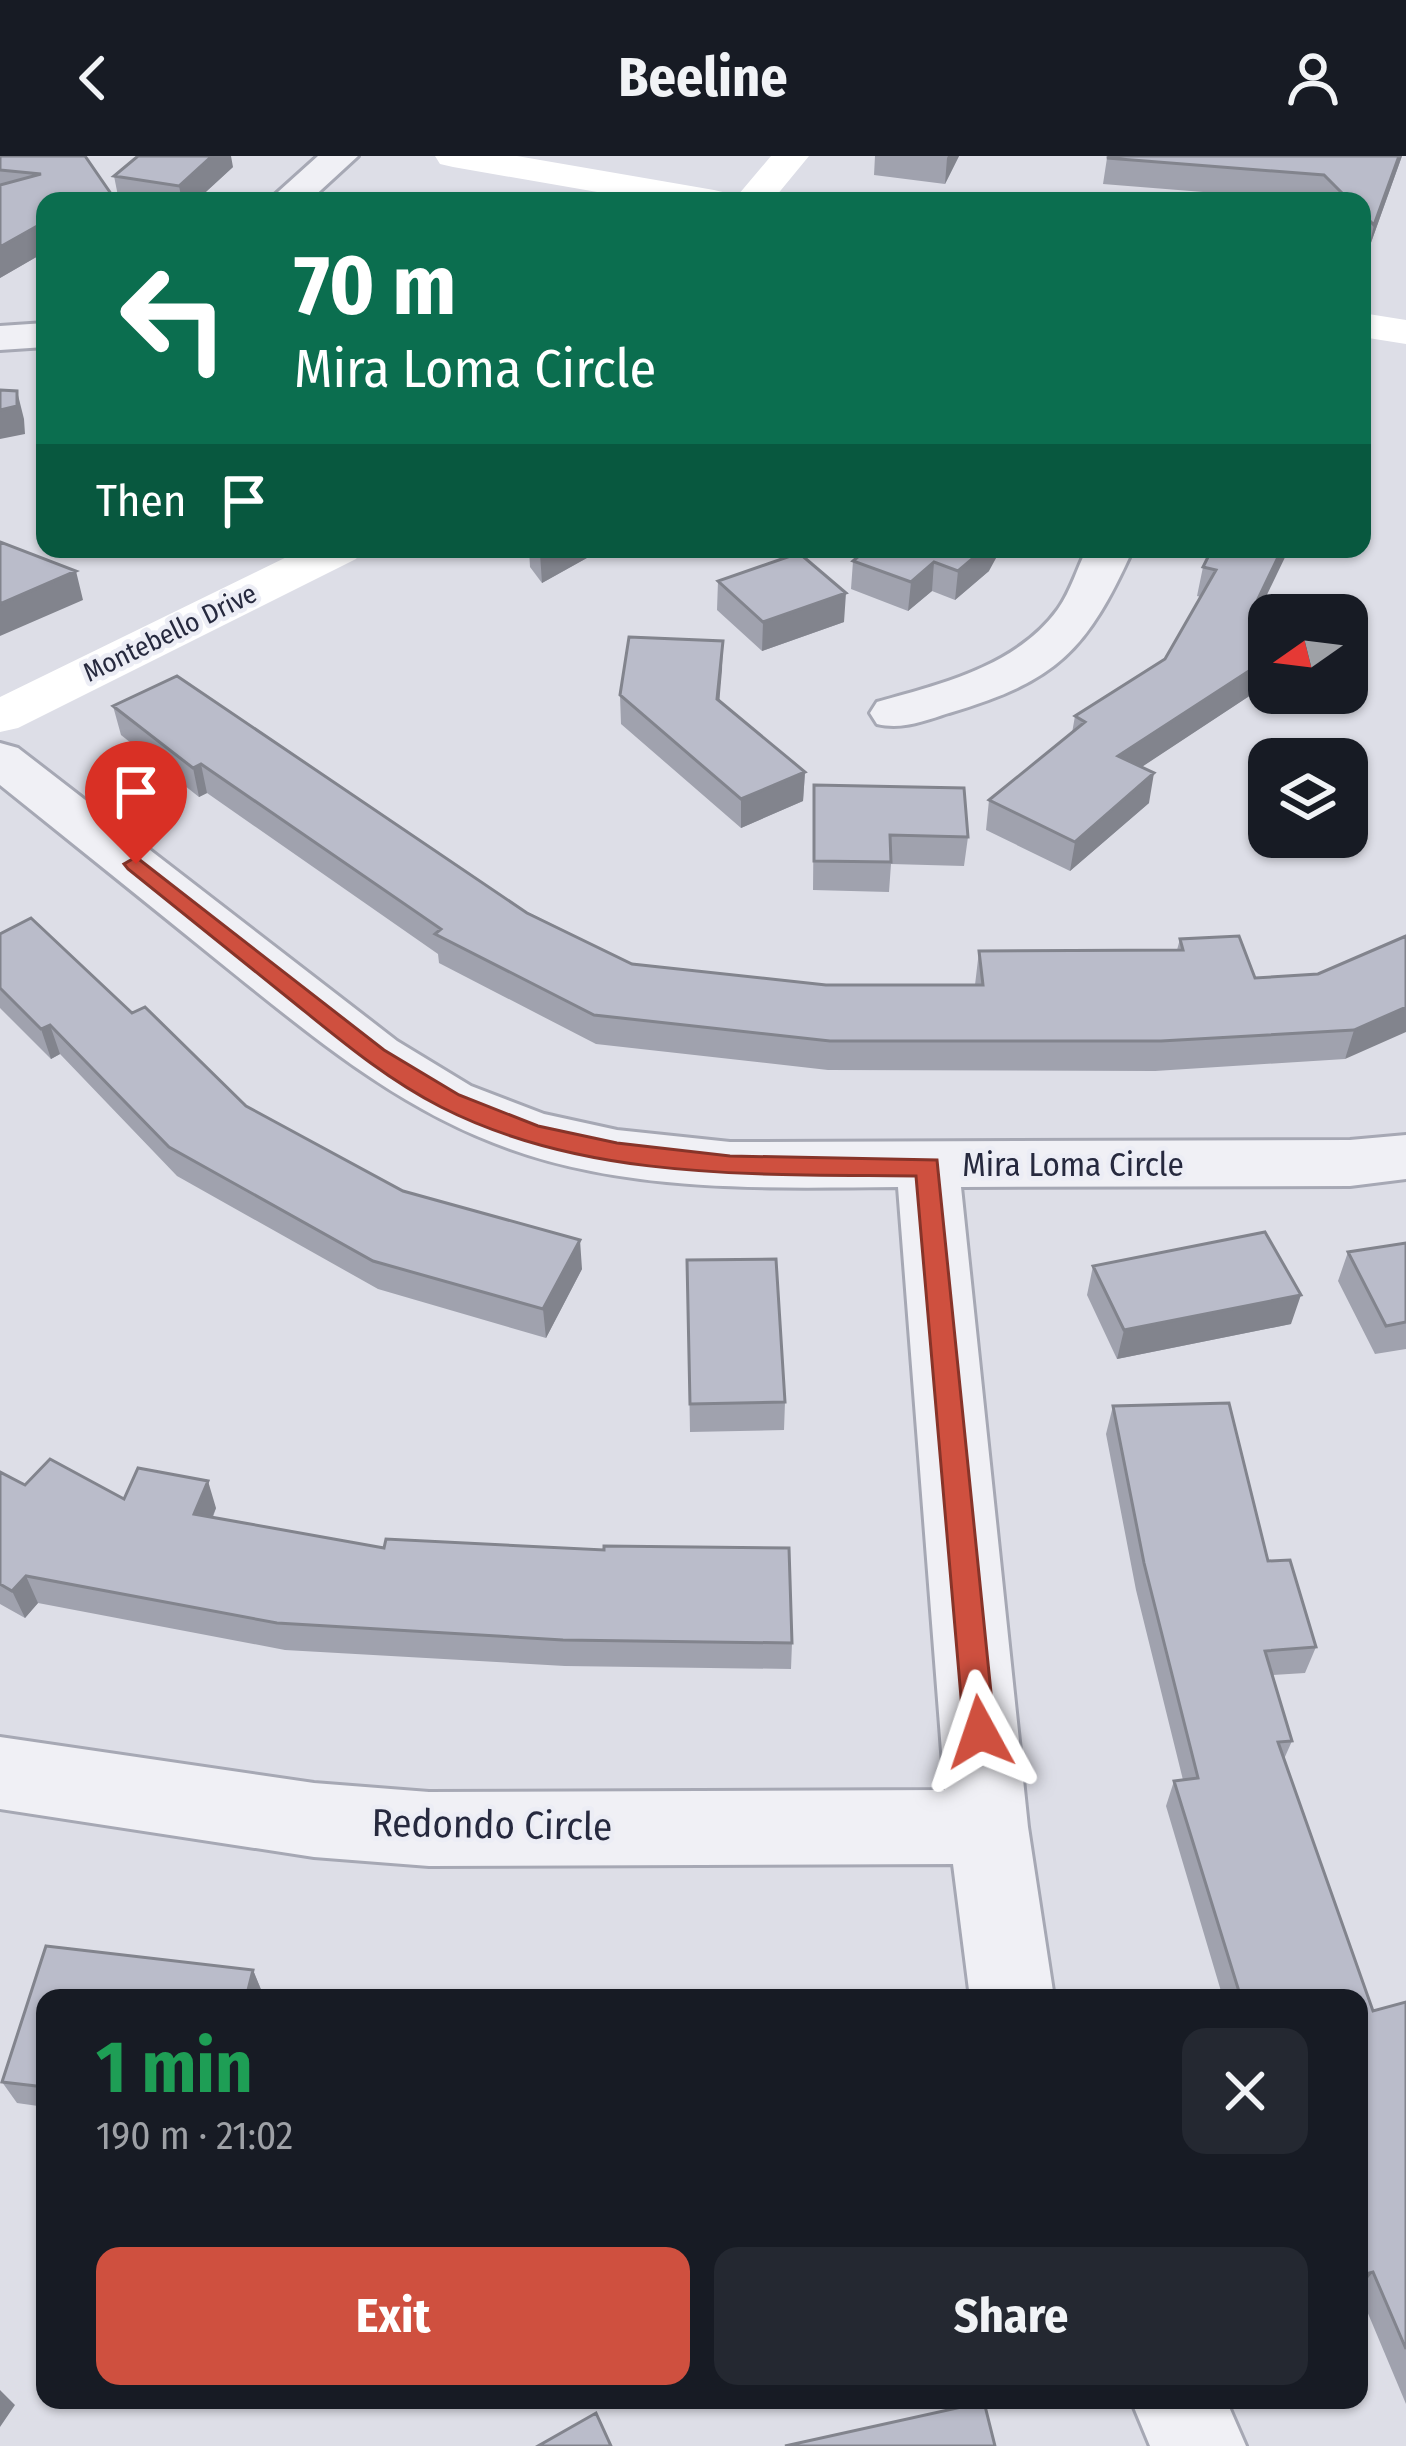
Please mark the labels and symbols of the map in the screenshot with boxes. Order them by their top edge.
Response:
street label: Montebello Drive [78,577,262,689]
north arrow [1248,594,1368,714]
pin [85,741,187,864]
street label: Mira Loma Circle [962,1145,1184,1185]
position arrow [917,1669,1043,1795]
street label: Redondo Circle [371,1800,613,1850]

